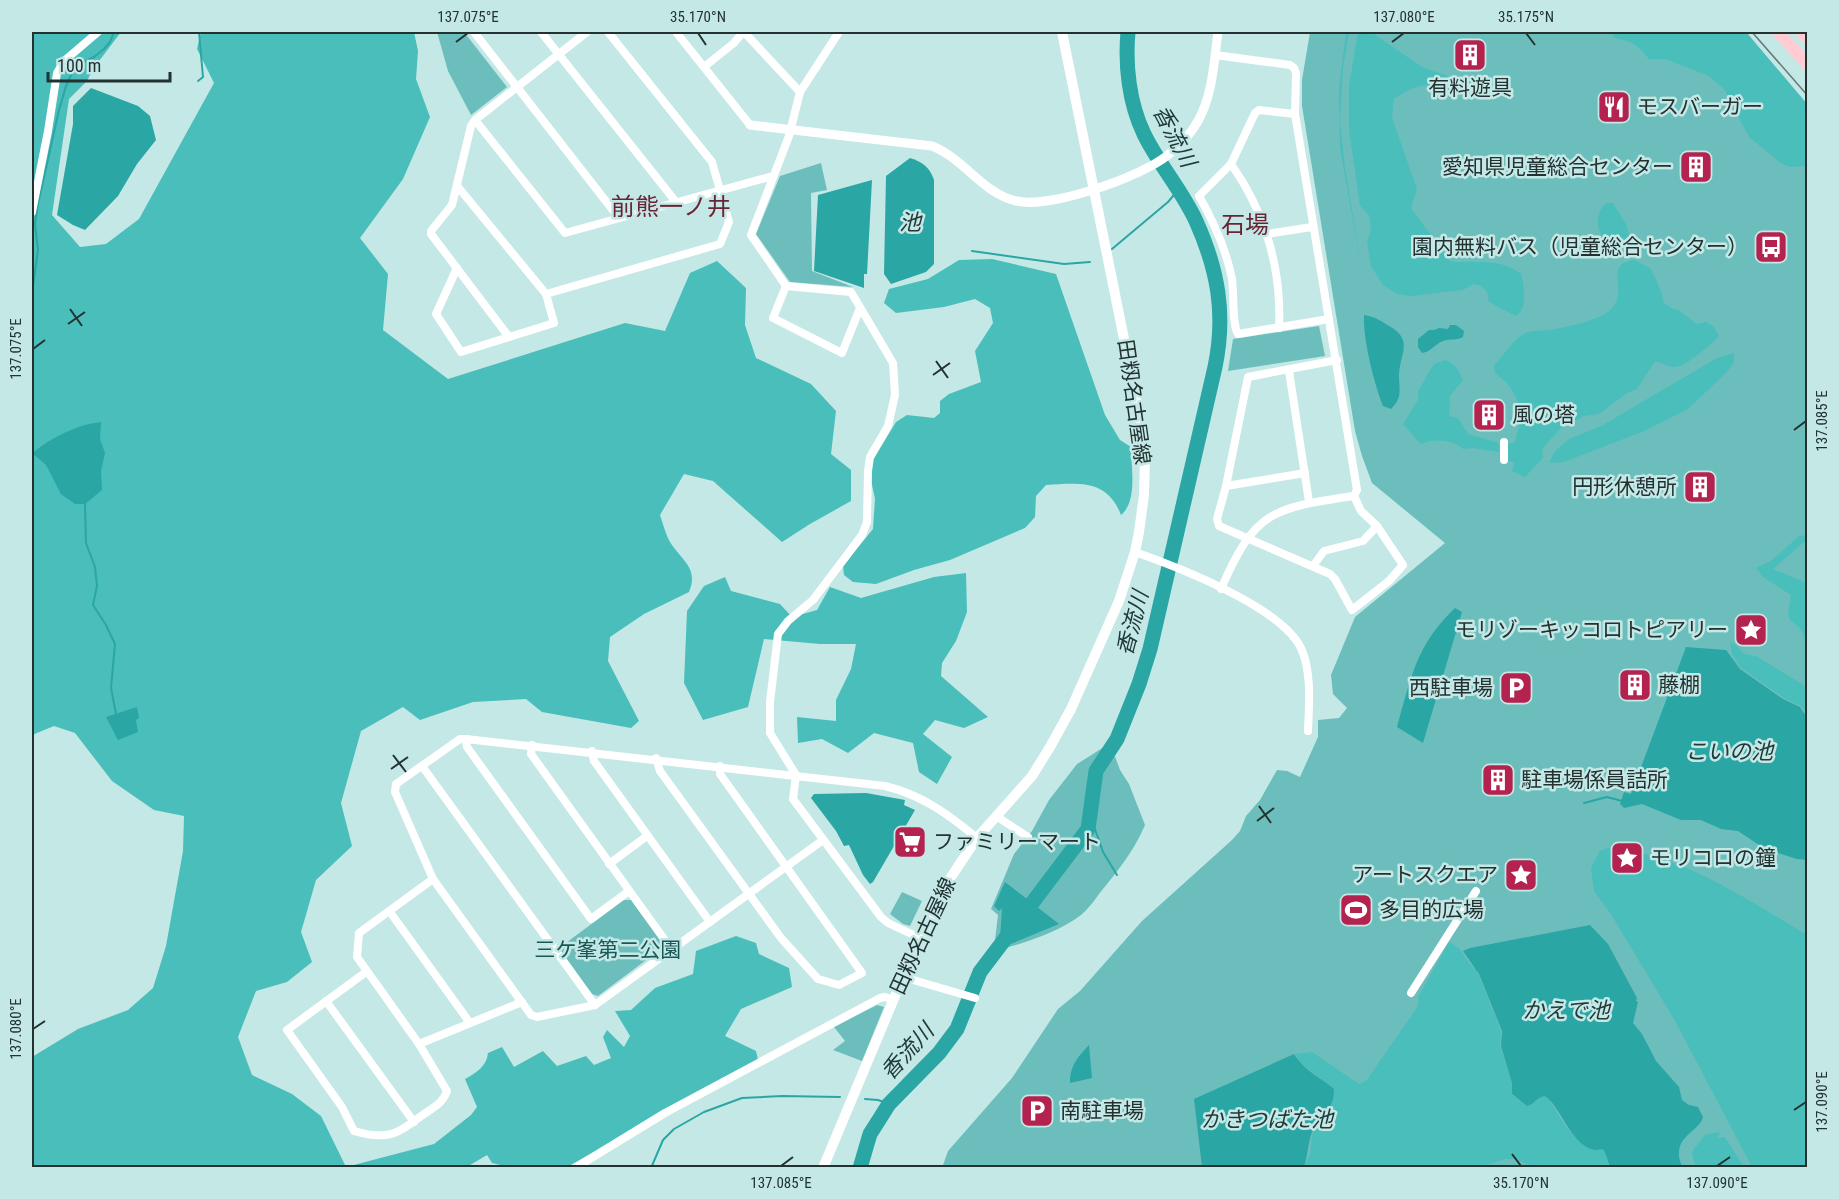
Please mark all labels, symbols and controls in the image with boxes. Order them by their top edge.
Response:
text: 137.075°E [437,8,499,26]
text: 35.170°N [670,8,726,26]
text: 137.080°E [1373,8,1435,26]
text: 35.175°N [1498,8,1554,26]
building icon: 有料遊具 [1452,37,1488,73]
scale bar [48,45,170,83]
text: 100 m [57,55,101,76]
place label: 有料遊具 [1428,76,1512,100]
restaurant icon: モスバーガー [1596,89,1632,125]
place label: モスバーガー [1637,95,1763,119]
water label: 香流川 [1148,101,1202,173]
building icon: 愛知県児童総合センター [1678,149,1714,185]
place label: 愛知県児童総合センター [1442,155,1673,179]
district label: 前熊一ノ井 [611,193,731,221]
water label: 池 [899,210,923,235]
district label: 石場 [1221,211,1269,239]
bus stop icon: 園内無料バス（児童総合センター） [1753,229,1789,265]
place label: 園内無料バス（児童総合センター） [1412,235,1748,259]
text: 137.075°E [7,318,25,380]
street label: 田籾名古屋線 [1113,338,1155,466]
text: 137.085°E [1813,390,1831,452]
building icon: 風の塔 [1471,397,1507,433]
place label: 風の塔 [1512,403,1575,427]
building icon: 円形休憩所 [1682,469,1718,505]
place label: 円形休憩所 [1572,475,1677,499]
water label: 香流川 [1112,586,1154,658]
place icon: モリゾーキッコロトピアリー [1733,612,1769,648]
place label: モリゾーキッコロトピアリー [1455,618,1728,642]
building icon: 藤棚 [1617,667,1653,703]
parking icon: 西駐車場 [1498,670,1534,706]
place label: 藤棚 [1658,673,1700,697]
place label: 西駐車場 [1409,676,1493,700]
water label: こいの池 [1685,739,1775,764]
building icon: 駐車場係員詰所 [1480,762,1516,798]
place label: 駐車場係員詰所 [1521,768,1668,792]
supermarket icon: ファミリーマート [892,824,928,860]
place label: ファミリーマート [933,830,1101,854]
place icon: モリコロの鐘 [1609,840,1645,876]
place label: モリコロの鐘 [1650,846,1776,870]
place icon: アートスクエア [1503,857,1539,893]
place label: アートスクエア [1352,863,1498,887]
street label: 田籾名古屋線 [885,874,961,998]
sports icon: 多目的広場 [1338,892,1374,928]
place label: 多目的広場 [1379,898,1484,922]
park label: 三ケ峯第二公園 [535,938,682,962]
text: 137.080°E [7,998,25,1060]
water label: かえで池 [1522,998,1612,1023]
water label: 香流川 [876,1017,940,1084]
text: 137.090°E [1813,1071,1831,1133]
parking icon: 南駐車場 [1019,1093,1055,1129]
place label: 南駐車場 [1060,1099,1144,1123]
water label: かきつばた池 [1201,1107,1335,1132]
text: 137.085°E [750,1174,812,1192]
text: 35.170°N [1493,1174,1549,1192]
text: 137.090°E [1686,1174,1748,1192]

